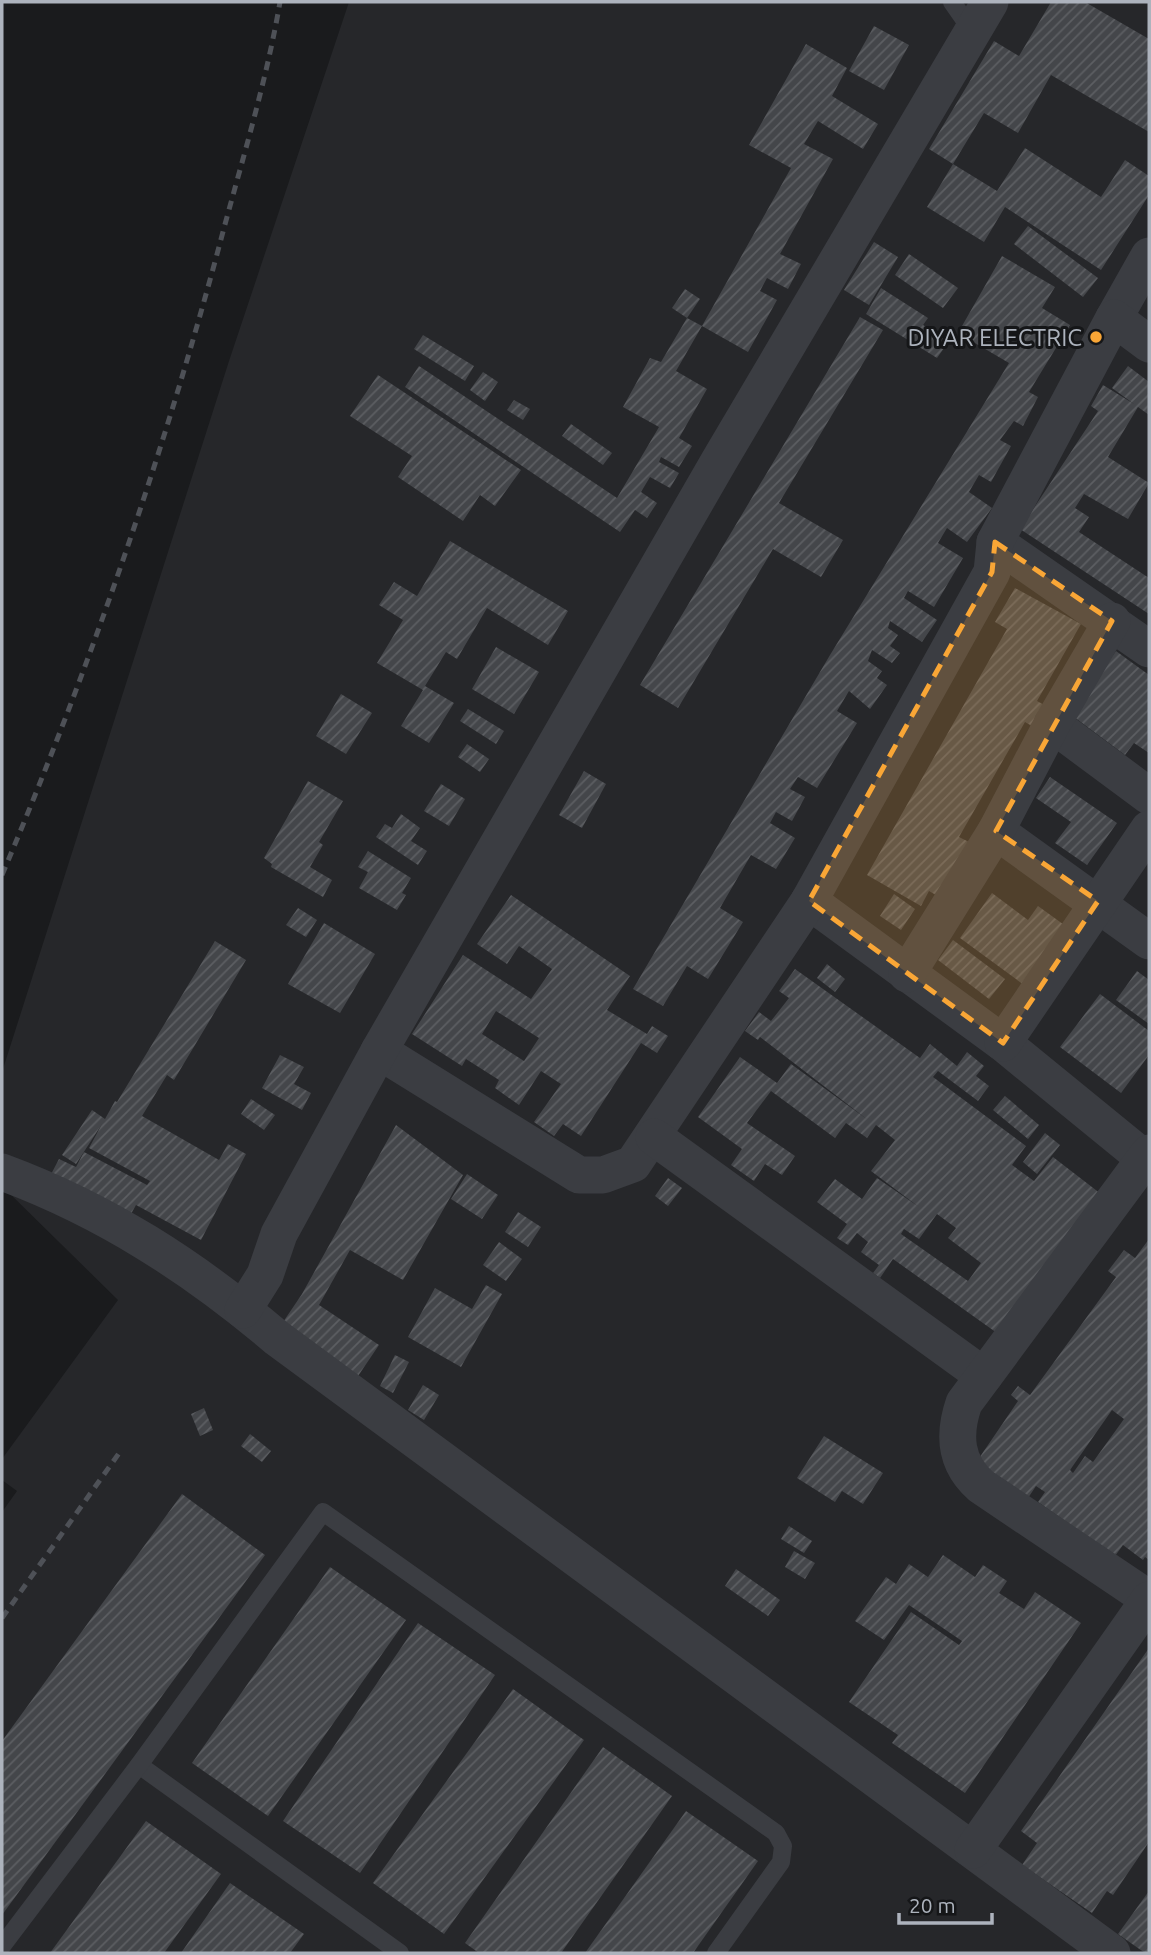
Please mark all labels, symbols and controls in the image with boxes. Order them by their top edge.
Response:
place label: DIYAR ELECTRIC [908,324,1082,351]
marker: DIYAR ELECTRIC [1088,329,1104,345]
scale bar [899,1882,992,1926]
text: 20 m [909,1893,956,1917]

